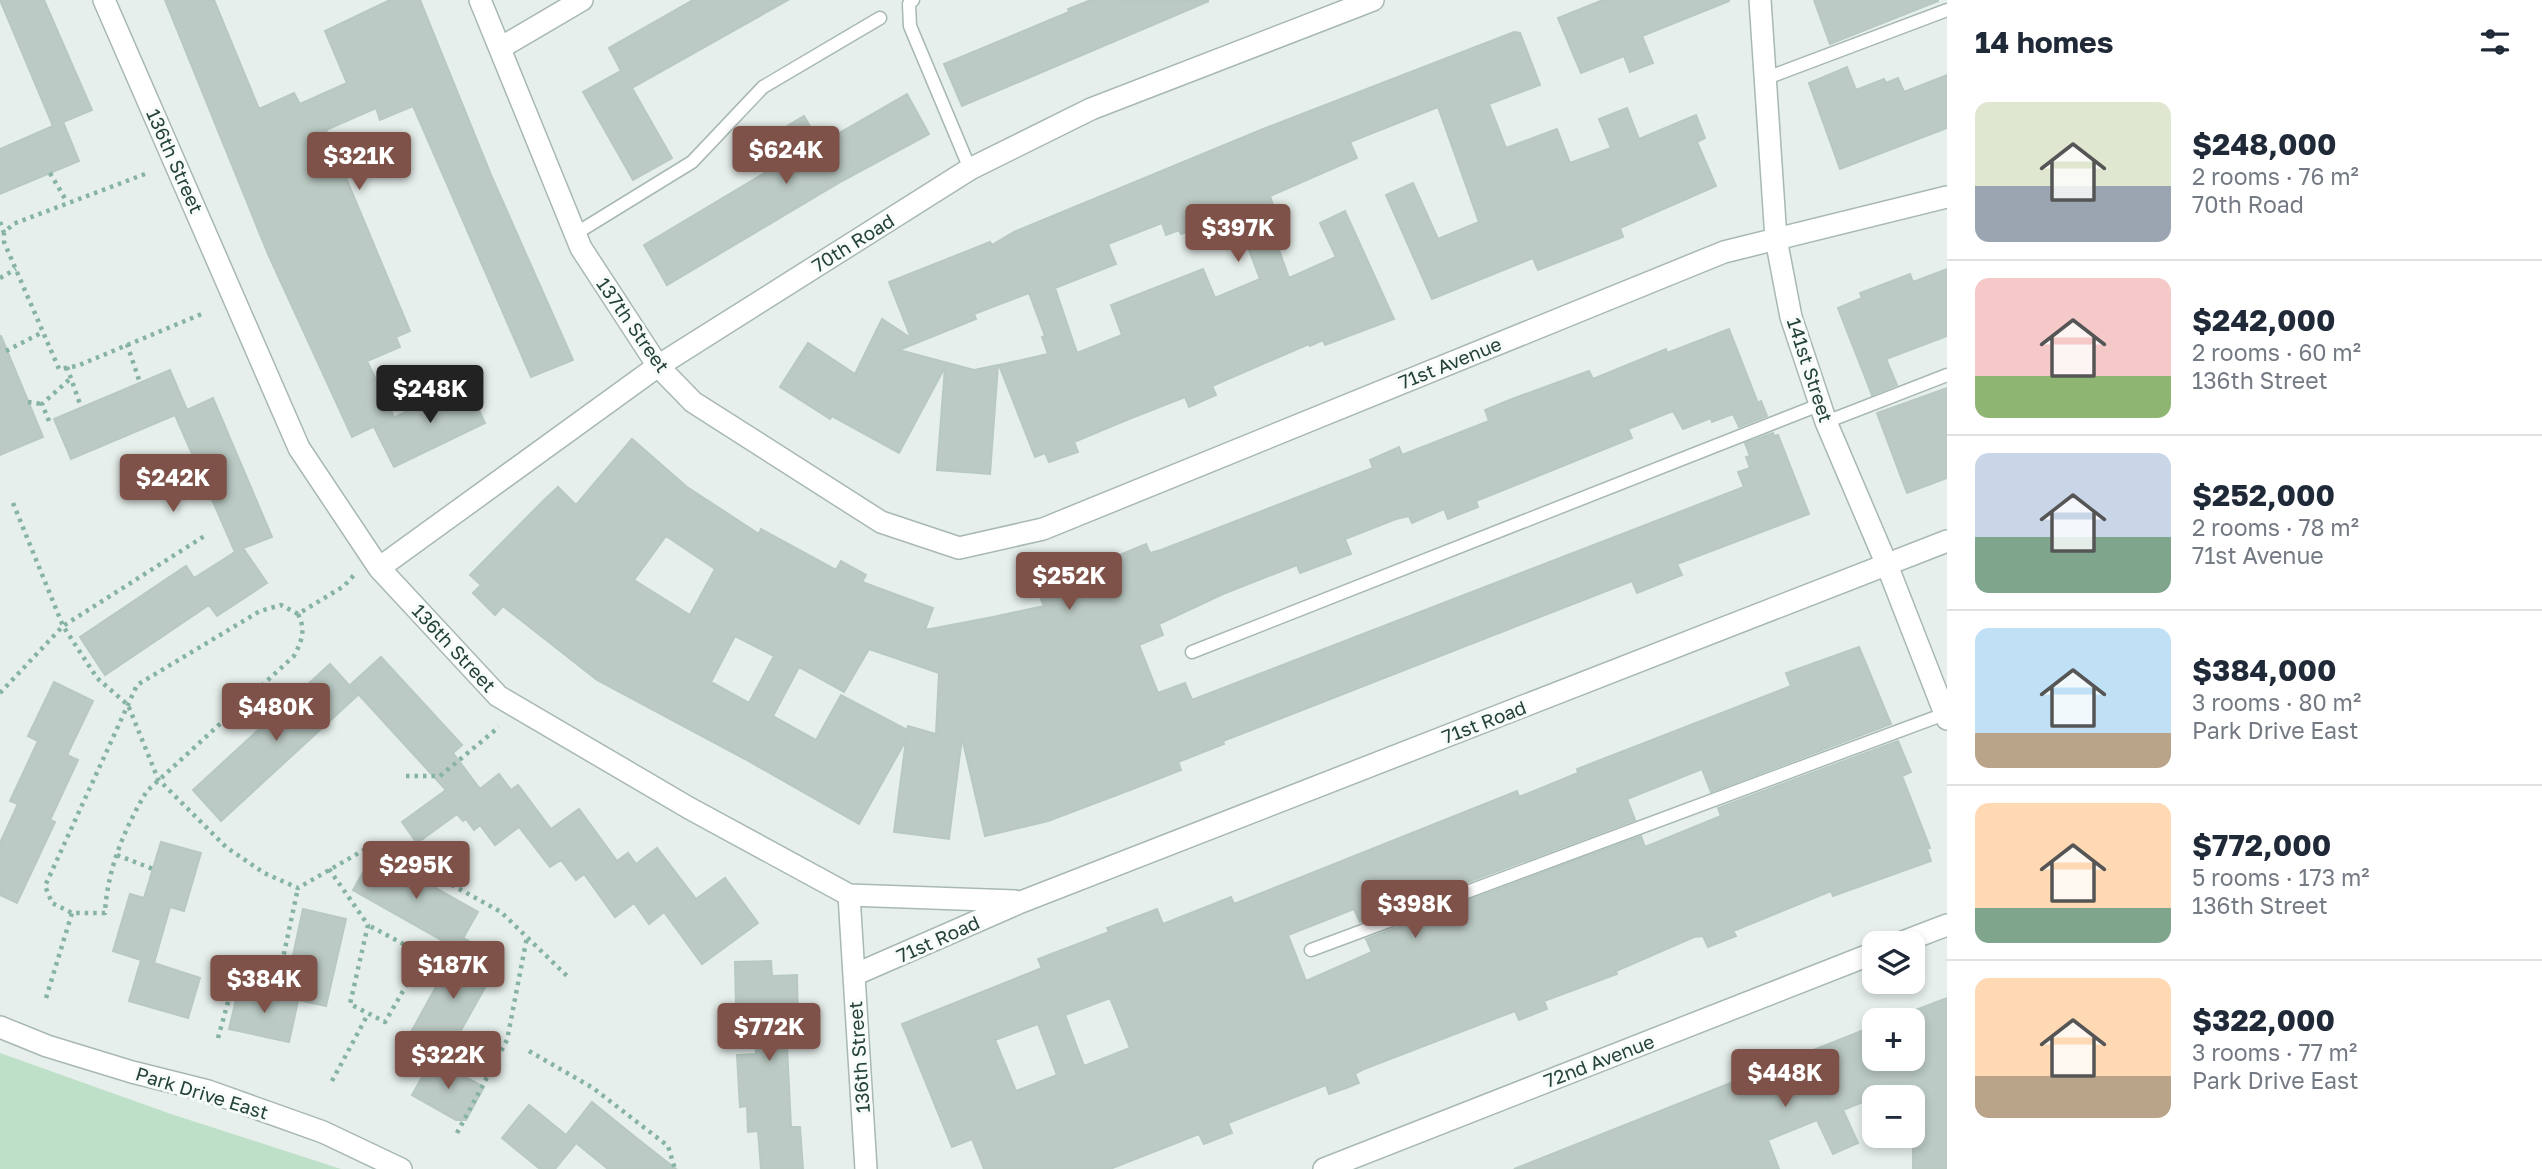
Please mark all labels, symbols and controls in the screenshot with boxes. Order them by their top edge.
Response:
icon: filters [2476,23,2514,61]
text: 14 homes [1975,24,2114,60]
street label: 136th Street [142,105,209,217]
text: $248,000 [2192,126,2336,162]
pin: $624K [737,127,835,186]
icon: home [2031,130,2115,214]
pin: $321K [310,132,408,192]
text: $624K [748,135,824,163]
text: $321K [323,141,395,169]
text: 2 rooms · 76 m² [2192,162,2359,190]
text: 70th Road [2192,190,2304,218]
pin: $397K [1189,204,1287,264]
street label: 70th Road [807,208,898,277]
text: $397K [1201,213,1275,241]
street label: 137th Street [592,273,675,377]
text: $242,000 [2192,302,2336,338]
icon: home [2031,306,2115,390]
street label: 141st Street [1783,315,1838,425]
street label: 71st Avenue [1395,331,1505,394]
text: 2 rooms · 60 m² [2192,338,2361,366]
pin: $248K [381,366,479,425]
text: 136th Street [2192,366,2328,394]
text: $248K [392,374,468,402]
pin: $242K [124,454,222,514]
text: $242K [136,463,210,491]
text: $252,000 [2192,477,2335,513]
icon: home [2031,481,2115,565]
text: 2 rooms · 78 m² [2192,513,2359,541]
text: 71st Avenue [2192,541,2324,569]
pin: $252K [1020,552,1118,612]
text: $252K [1032,561,1106,589]
street label: 136th Street [408,599,501,696]
text: $384,000 [2192,652,2336,688]
icon: home [2031,656,2115,740]
pin: $480K [227,684,325,743]
text: 3 rooms · 80 m² [2192,688,2361,716]
text: $480K [238,692,314,720]
street label: 71st Road [1438,695,1529,748]
text: Park Drive East [2192,716,2358,744]
text: $772,000 [2192,827,2331,863]
icon: home [2031,831,2115,915]
pin: $295K [367,842,465,901]
text: $295K [379,850,453,878]
text: 5 rooms · 173 m² [2192,863,2370,891]
pin: $398K [1366,880,1464,940]
text: $398K [1377,889,1453,917]
text: 136th Street [2192,891,2328,919]
street label: 71st Road [893,910,983,967]
map controls [1862,931,1925,1148]
button: layers [1862,931,1925,994]
pin: $187K [404,942,502,1001]
text: $187K [417,950,489,978]
pin: $384K [215,956,313,1015]
text: $384K [226,964,302,992]
street label: 136th Street [843,1000,874,1114]
text: $322,000 [2192,1002,2335,1038]
pin: $772K [720,1004,818,1063]
icon: home [2031,1006,2115,1090]
button: + [1862,1008,1925,1071]
text: $772K [733,1012,805,1040]
street label: 72nd Avenue [1540,1029,1657,1092]
pin: $322K [399,1032,497,1091]
text: 3 rooms · 77 m² [2192,1038,2357,1066]
text: $322K [411,1040,485,1068]
pin: $448K [1736,1050,1834,1109]
text: $448K [1747,1058,1823,1086]
street label: Park Drive East [133,1061,271,1124]
text: Park Drive East [2192,1066,2358,1094]
button: − [1862,1085,1925,1148]

